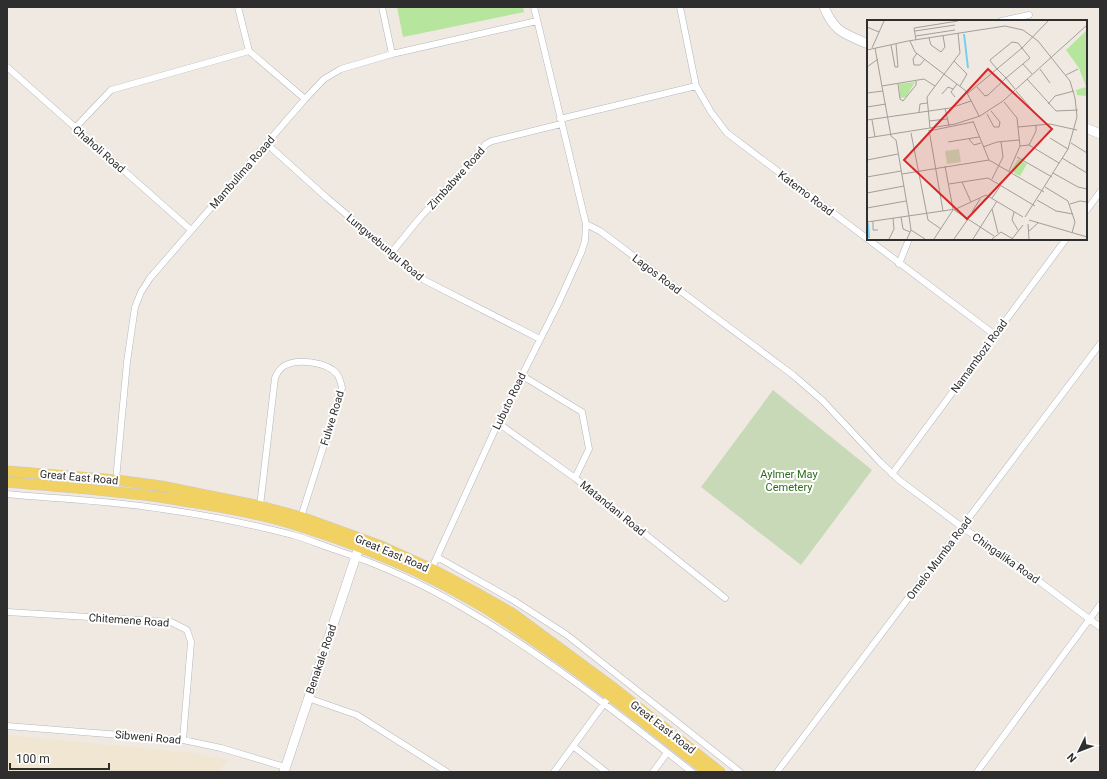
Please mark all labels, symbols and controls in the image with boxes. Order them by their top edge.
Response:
inset map [867,20,1087,240]
street label: Chaholi Road [70,123,127,176]
street label: Mambulima Roaad [207,133,278,211]
street label: Zimbabwe Road [425,145,488,212]
street label: Katemo Road [775,168,836,219]
street label: Lungwebungu Road [343,211,426,283]
street label: Lagos Road [630,252,684,297]
street label: Namambozi Road [948,317,1010,396]
street label: Lubuto Road [490,371,529,432]
street label: Fulwe Road [318,389,347,447]
street label: Great East Road [39,468,119,487]
park label: Aylmer May Cemetery [760,468,819,494]
street label: Matandani Road [577,478,648,539]
street label: Omelo Mumba Road [904,514,975,602]
street label: Chingalika Road [970,530,1042,586]
street label: Great East Road [353,532,431,575]
street label: Chitemene Road [88,611,170,630]
street label: Benakale Road [303,623,339,696]
street label: Great East Road [628,698,698,757]
street label: Sibweni Road [114,728,181,747]
north arrow [1059,731,1099,771]
scale bar [10,745,109,771]
text: N [1064,750,1079,765]
text: 100 m [16,752,50,766]

